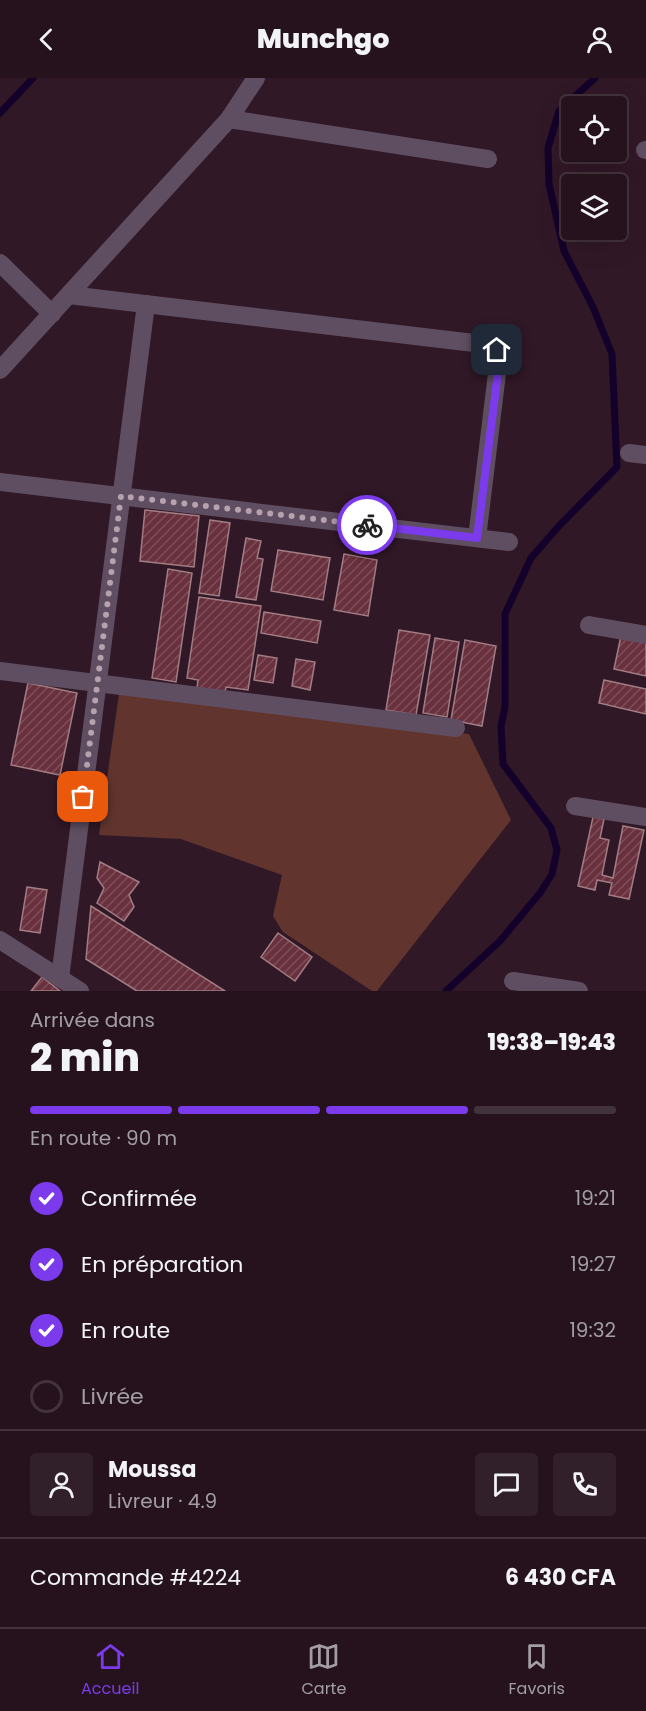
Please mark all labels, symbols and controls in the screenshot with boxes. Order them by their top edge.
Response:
text: Munchgo [257,20,389,57]
icon: back [30,23,63,56]
icon: person [583,23,616,56]
map controls [561,96,627,240]
button: locate [561,96,627,162]
button: layers [561,174,627,240]
pin [471,324,522,375]
icon: home [480,333,513,366]
courier [337,495,397,555]
icon: bike [351,509,384,542]
pin [57,771,108,822]
icon: bag [66,780,99,813]
text: Arrivée dans [30,1006,155,1034]
text: 19:38–19:43 [487,1027,616,1058]
text: 2 min [30,1030,140,1085]
text: En route · 90 m [30,1124,177,1152]
icon: check [30,1182,63,1215]
text: Confirmée [81,1183,197,1214]
text: 19:21 [575,1184,616,1212]
icon: check [30,1248,63,1281]
text: En préparation [81,1249,243,1280]
text: 19:27 [570,1250,616,1278]
icon: check [30,1314,63,1347]
text: En route [81,1315,170,1346]
text: 19:32 [569,1316,616,1344]
text: Livrée [81,1381,144,1412]
button: person [30,1453,93,1516]
button: chat [475,1453,538,1516]
button: phone [553,1453,616,1516]
text: Moussa [108,1454,197,1485]
text: Livreur · 4.9 [108,1487,217,1515]
text: Commande #4224 [30,1562,241,1593]
text: 6 430 CFA [505,1562,616,1593]
tab: Accueil [81,1640,139,1701]
tab: Carte [301,1640,346,1701]
tab: Favoris [509,1640,565,1701]

